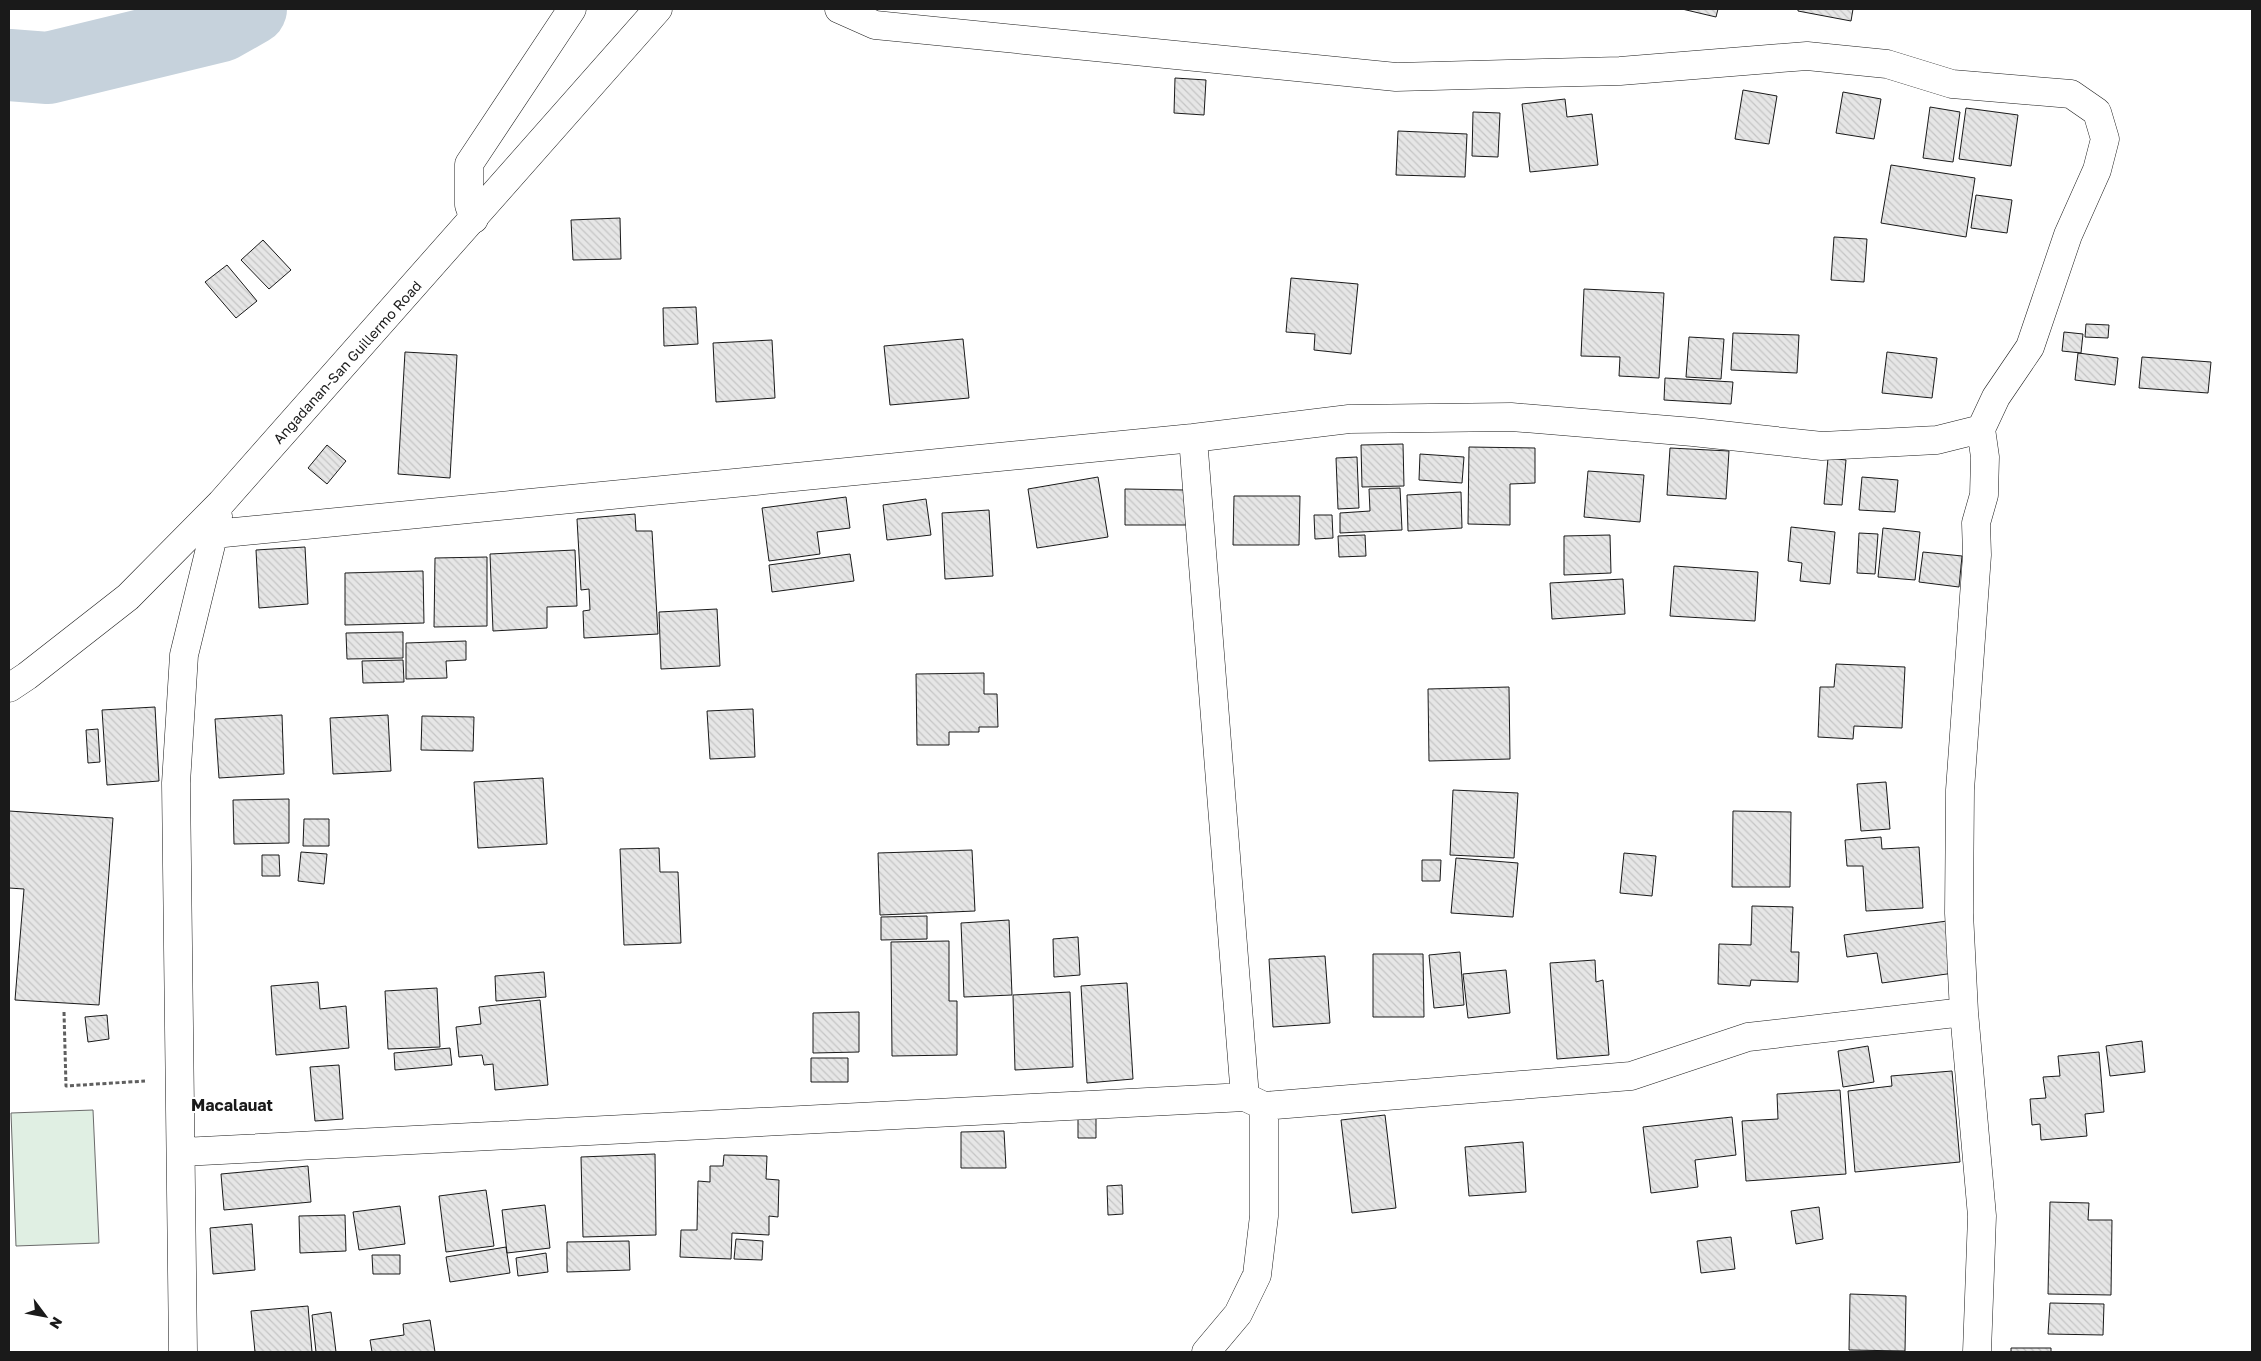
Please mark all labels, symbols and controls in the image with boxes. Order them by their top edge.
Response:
street label: Angadanan-San Guillermo Road [269,277,425,447]
district label: Macalauat [191,1095,273,1115]
north arrow [20,1291,70,1341]
text: N [46,1314,66,1332]

